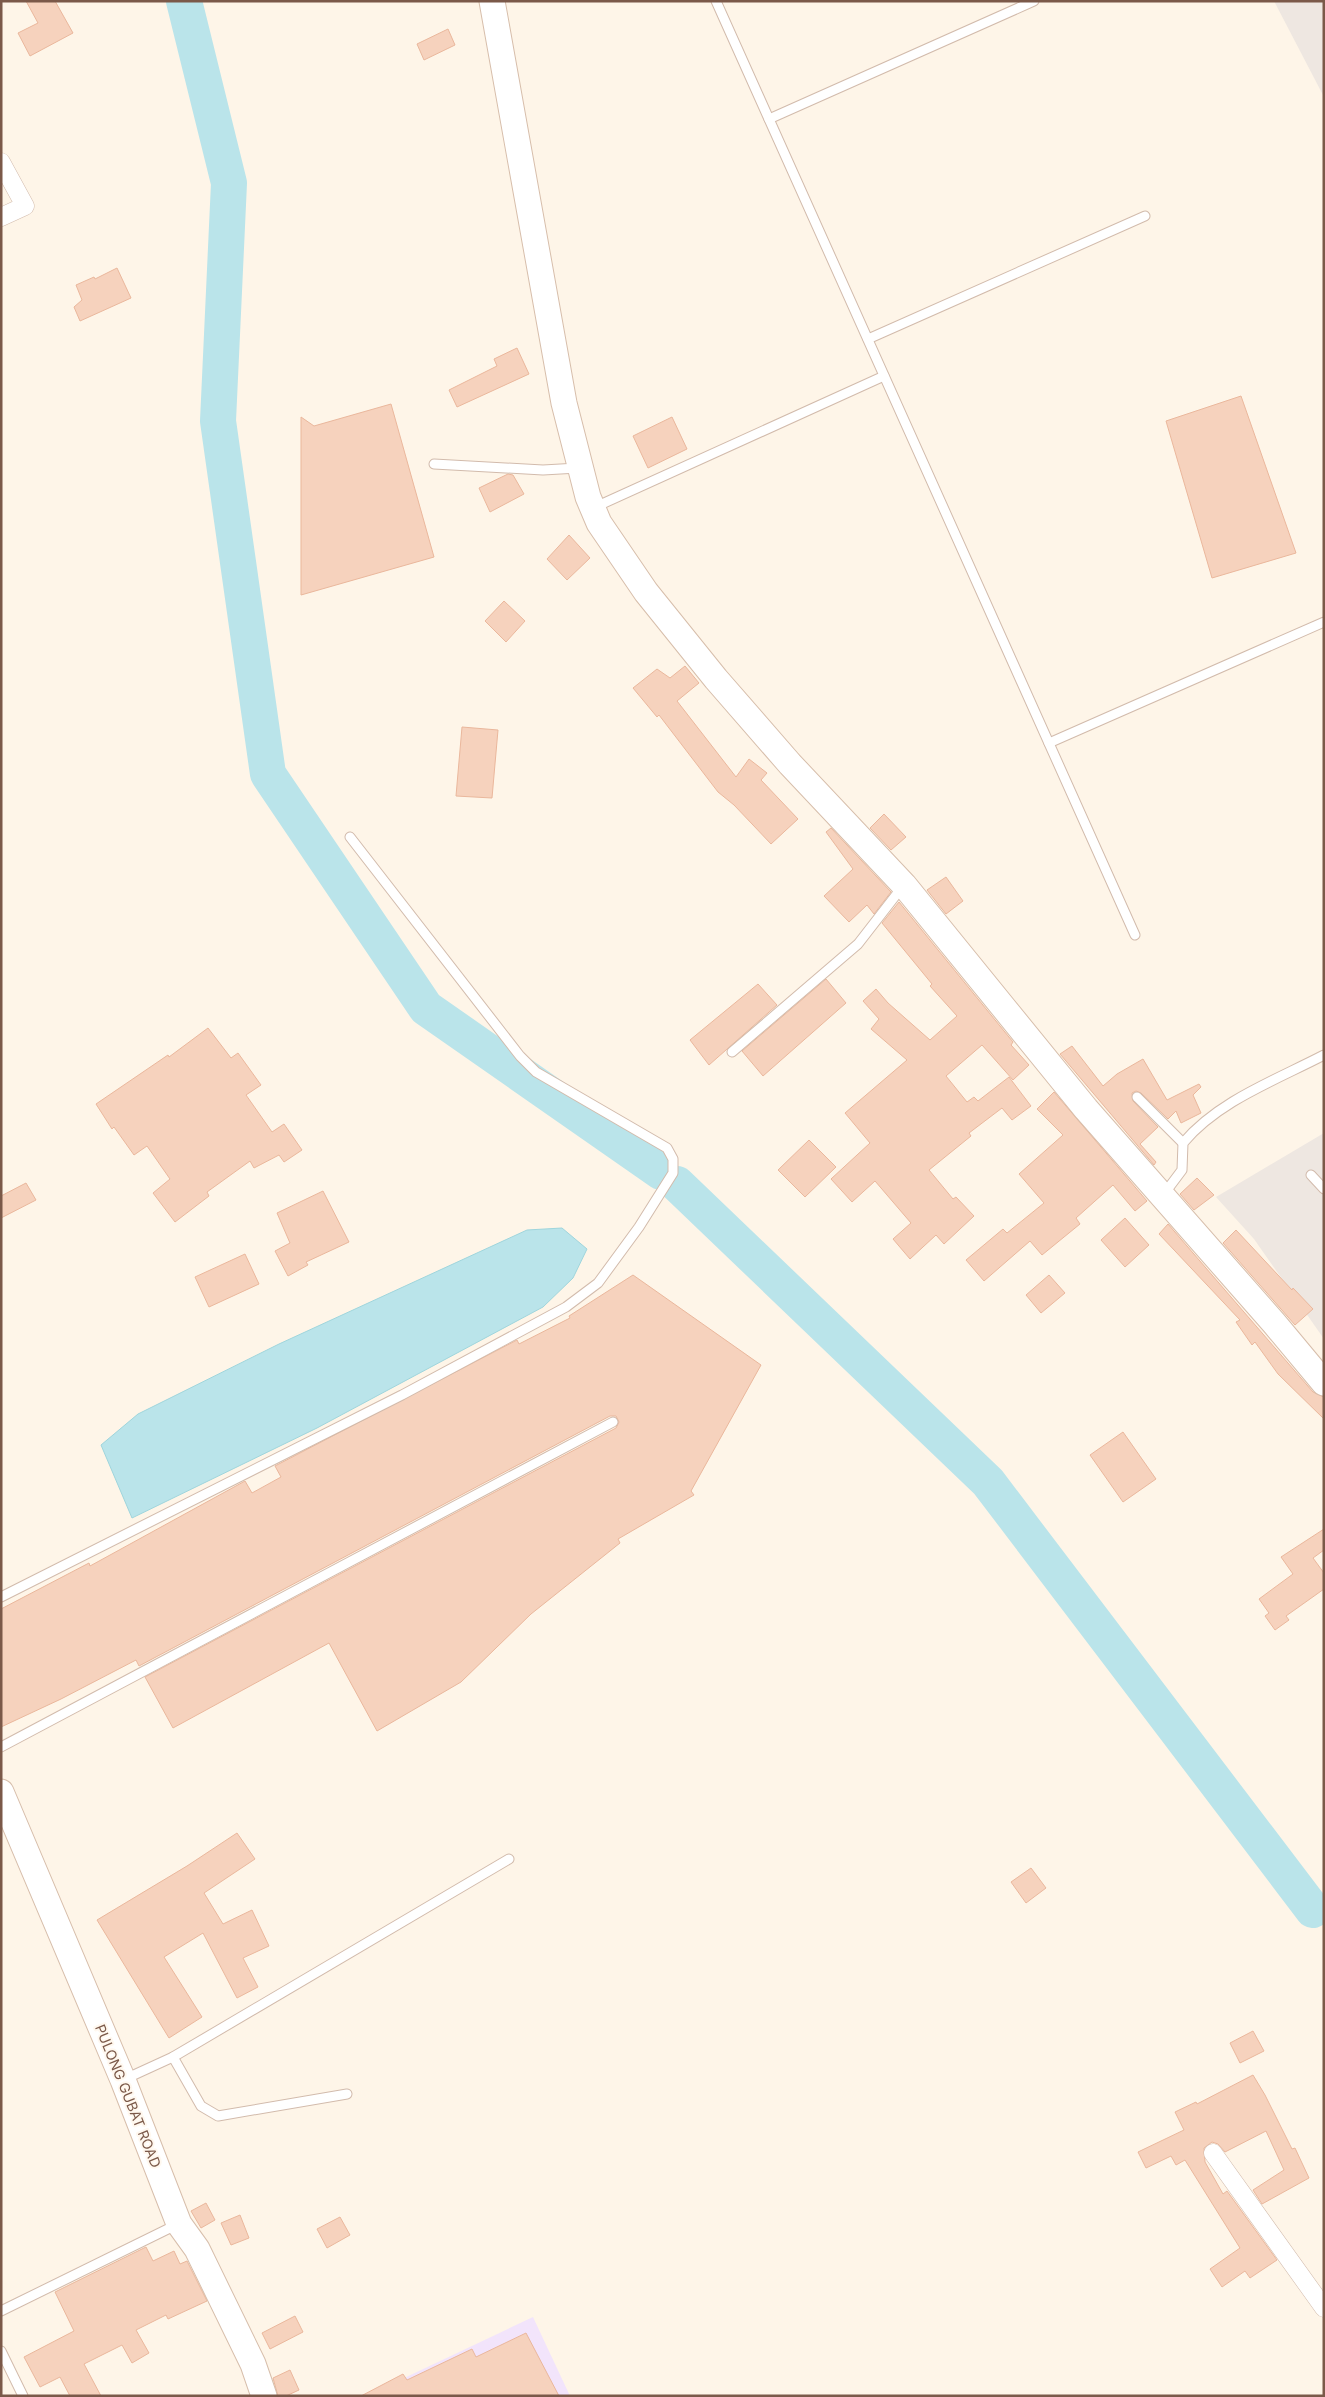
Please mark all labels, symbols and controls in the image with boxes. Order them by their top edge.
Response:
street label: PULONG GUBAT ROAD [92,2022,165,2170]

